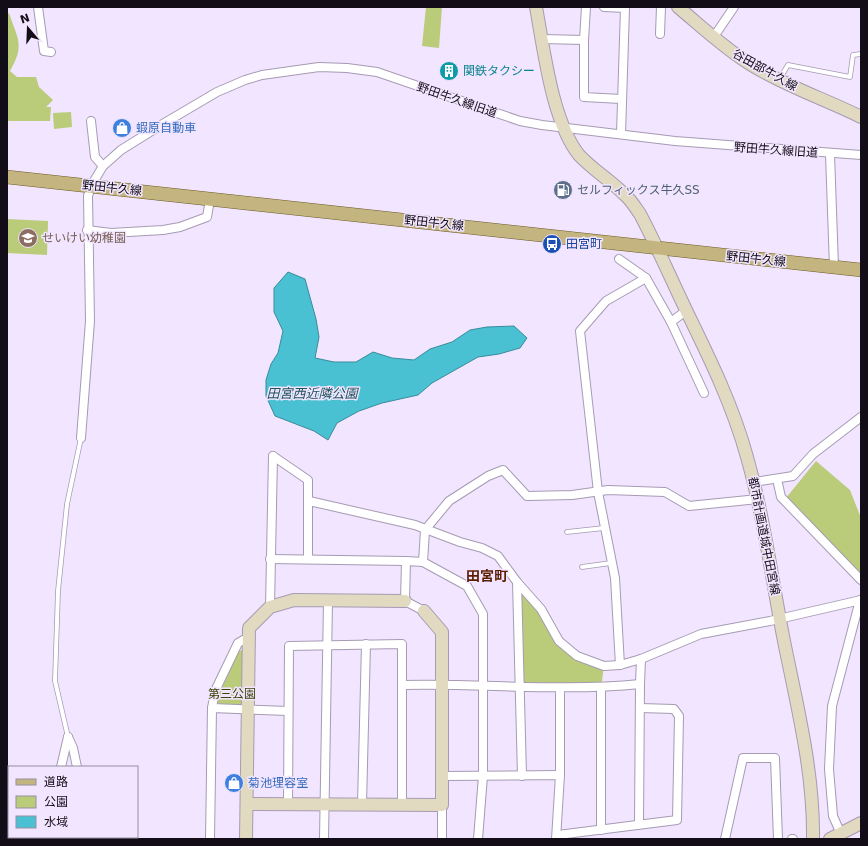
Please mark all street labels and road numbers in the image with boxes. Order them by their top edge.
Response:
street label: 谷田部牛久線 [730,46,800,94]
street label: 野田牛久線旧道 [415,80,499,120]
street label: 野田牛久線旧道 [734,140,818,160]
street label: 野田牛久線 [81,178,143,198]
street label: 野田牛久線 [403,213,465,233]
street label: 野田牛久線 [725,249,787,269]
street label: 都市計画道城中田宮線 [746,476,782,596]

